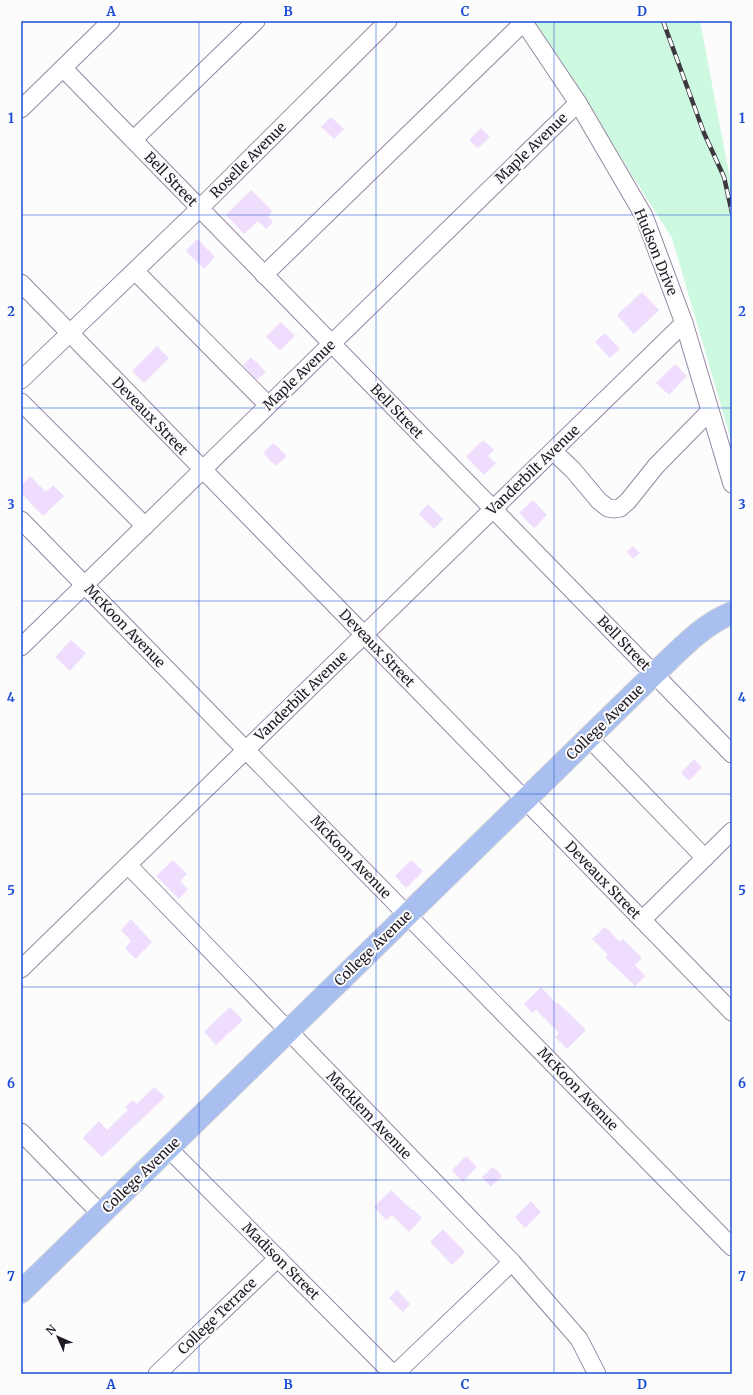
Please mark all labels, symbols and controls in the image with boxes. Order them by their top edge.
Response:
text: A [105,3,116,20]
text: B [283,3,293,20]
text: C [461,3,470,20]
text: D [637,3,647,20]
street label: Maple Avenue [491,109,571,187]
text: 1 [8,110,14,127]
text: 1 [739,110,745,127]
street label: Roselle Avenue [206,118,290,202]
street label: Bell Street [141,148,202,210]
street label: Hudson Drive [630,206,682,298]
text: 2 [7,303,15,320]
text: 2 [738,303,746,320]
street label: Maple Avenue [259,336,339,414]
street label: Deveaux Street [108,373,192,459]
street label: Bell Street [367,380,428,442]
street label: Vanderbilt Avenue [482,421,583,520]
text: 3 [7,496,15,513]
text: 3 [738,496,746,513]
street label: McKoon Avenue [81,581,169,671]
street label: Deveaux Street [335,605,419,691]
street label: Bell Street [594,612,655,674]
street label: Vanderbilt Avenue [250,647,351,746]
street label: College Avenue [562,680,648,764]
text: 4 [7,689,16,706]
text: 4 [738,689,747,706]
street label: McKoon Avenue [307,812,395,902]
street label: Deveaux Street [561,837,645,923]
text: 5 [7,882,15,899]
text: 5 [738,882,746,899]
street label: College Avenue [330,906,416,990]
street label: McKoon Avenue [534,1044,622,1134]
street label: Macklem Avenue [323,1067,415,1163]
text: 6 [7,1075,15,1092]
text: 6 [738,1075,746,1092]
street label: College Avenue [98,1133,184,1217]
street label: Madison Street [239,1219,324,1304]
text: 7 [7,1268,15,1285]
text: 7 [738,1268,746,1285]
street label: College Terrace [174,1274,260,1358]
north arrow [38,1317,78,1357]
text: N [43,1322,59,1338]
text: A [105,1376,116,1393]
text: B [283,1376,293,1393]
text: C [461,1376,470,1393]
text: D [637,1376,647,1393]

